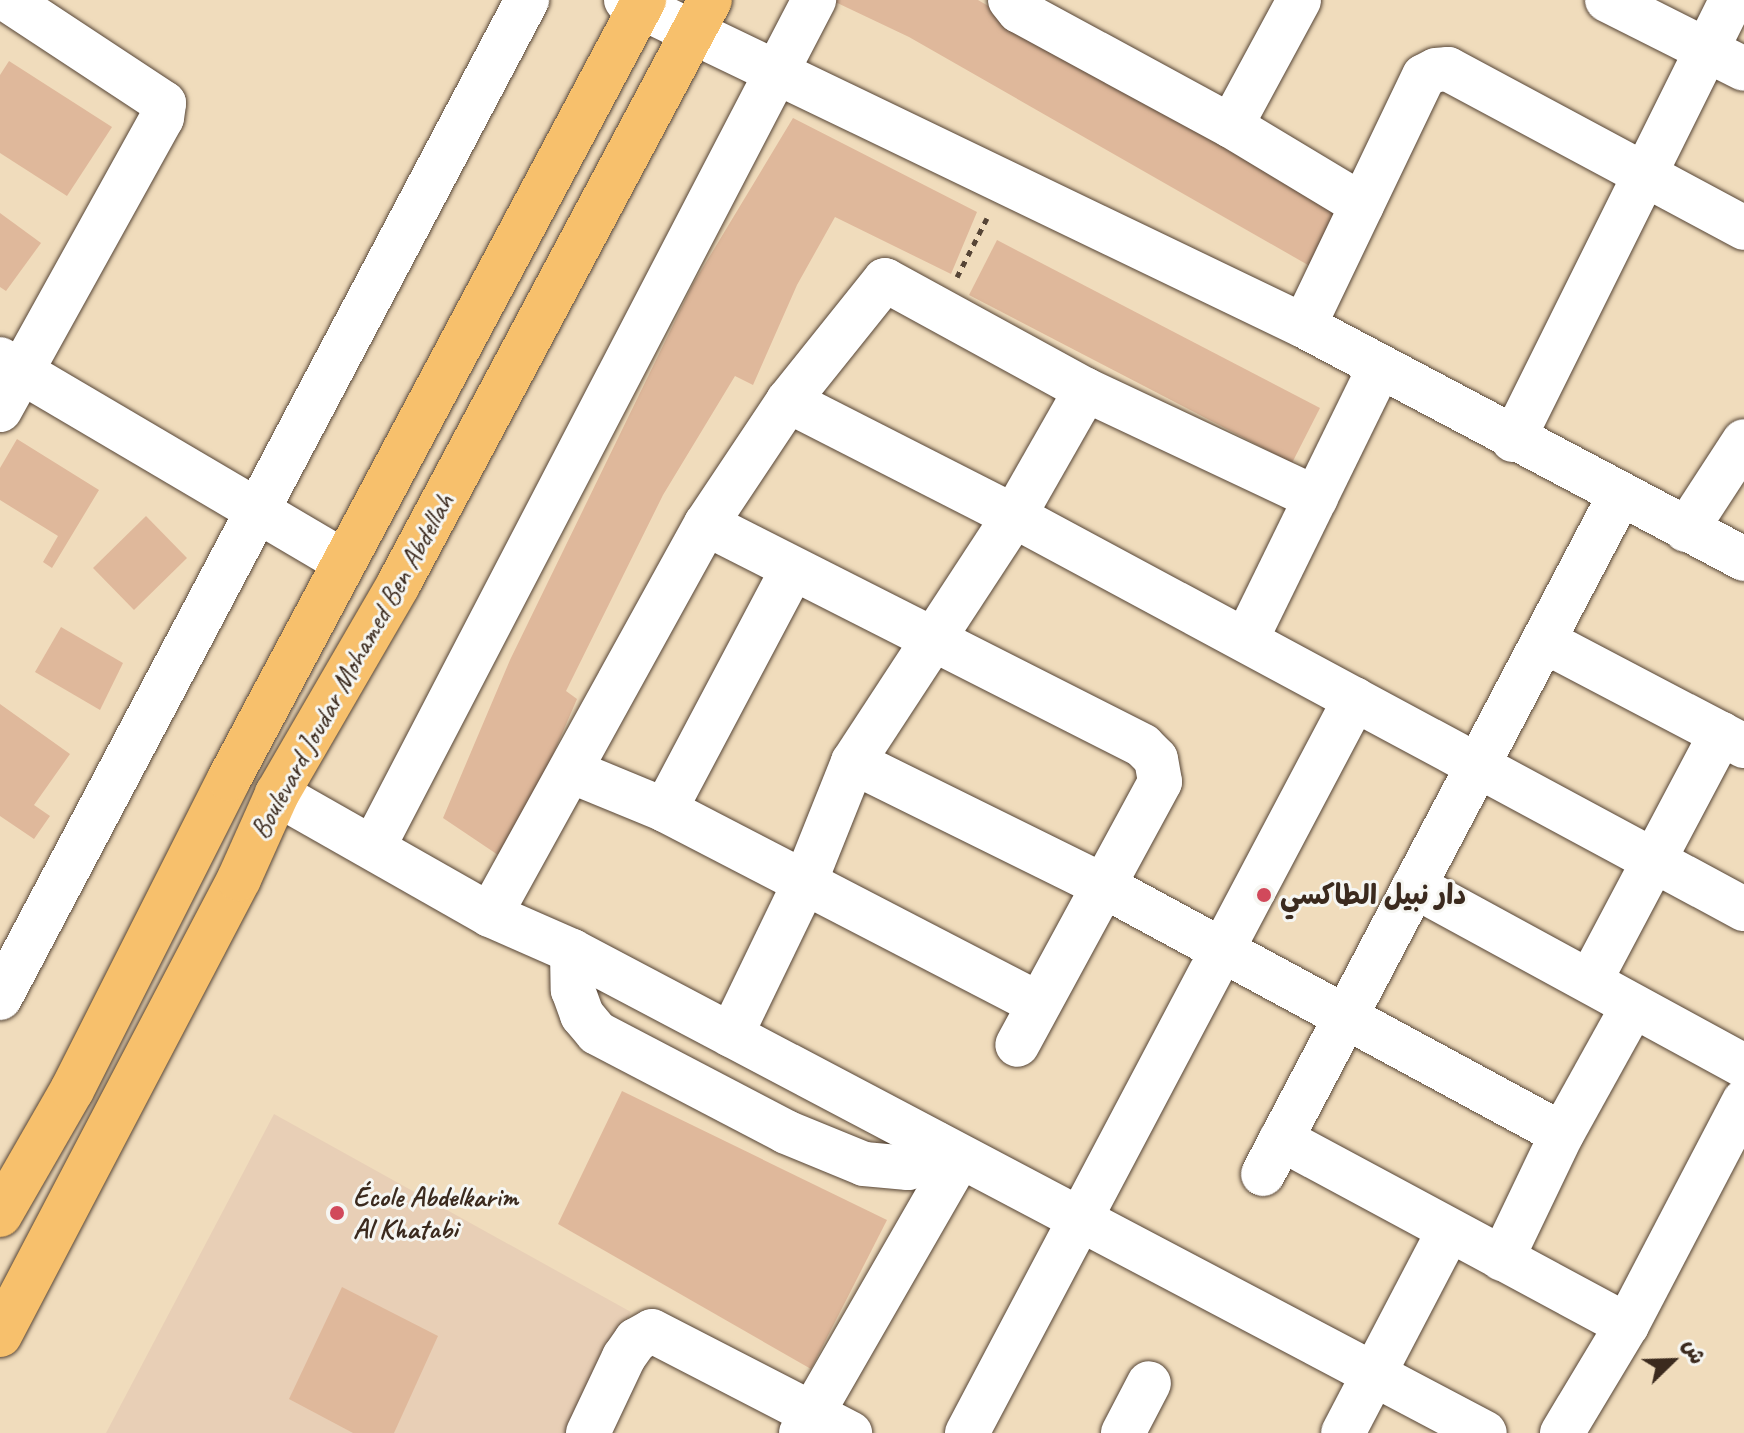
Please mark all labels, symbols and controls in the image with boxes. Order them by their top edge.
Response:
street label: Boulevard Joudar Mohamed Ben Abdellah [244,489,460,843]
place label: دار نبيل الطاكسي [1280,878,1466,912]
marker: دار نبيل الطاكسي [1255,886,1273,904]
place label: École Abdelkarim Al Khatabi [353,1180,516,1246]
marker: École Abdelkarim Al Khatabi [328,1204,346,1222]
north arrow [1632,1321,1712,1401]
text: ش [1676,1335,1712,1368]

